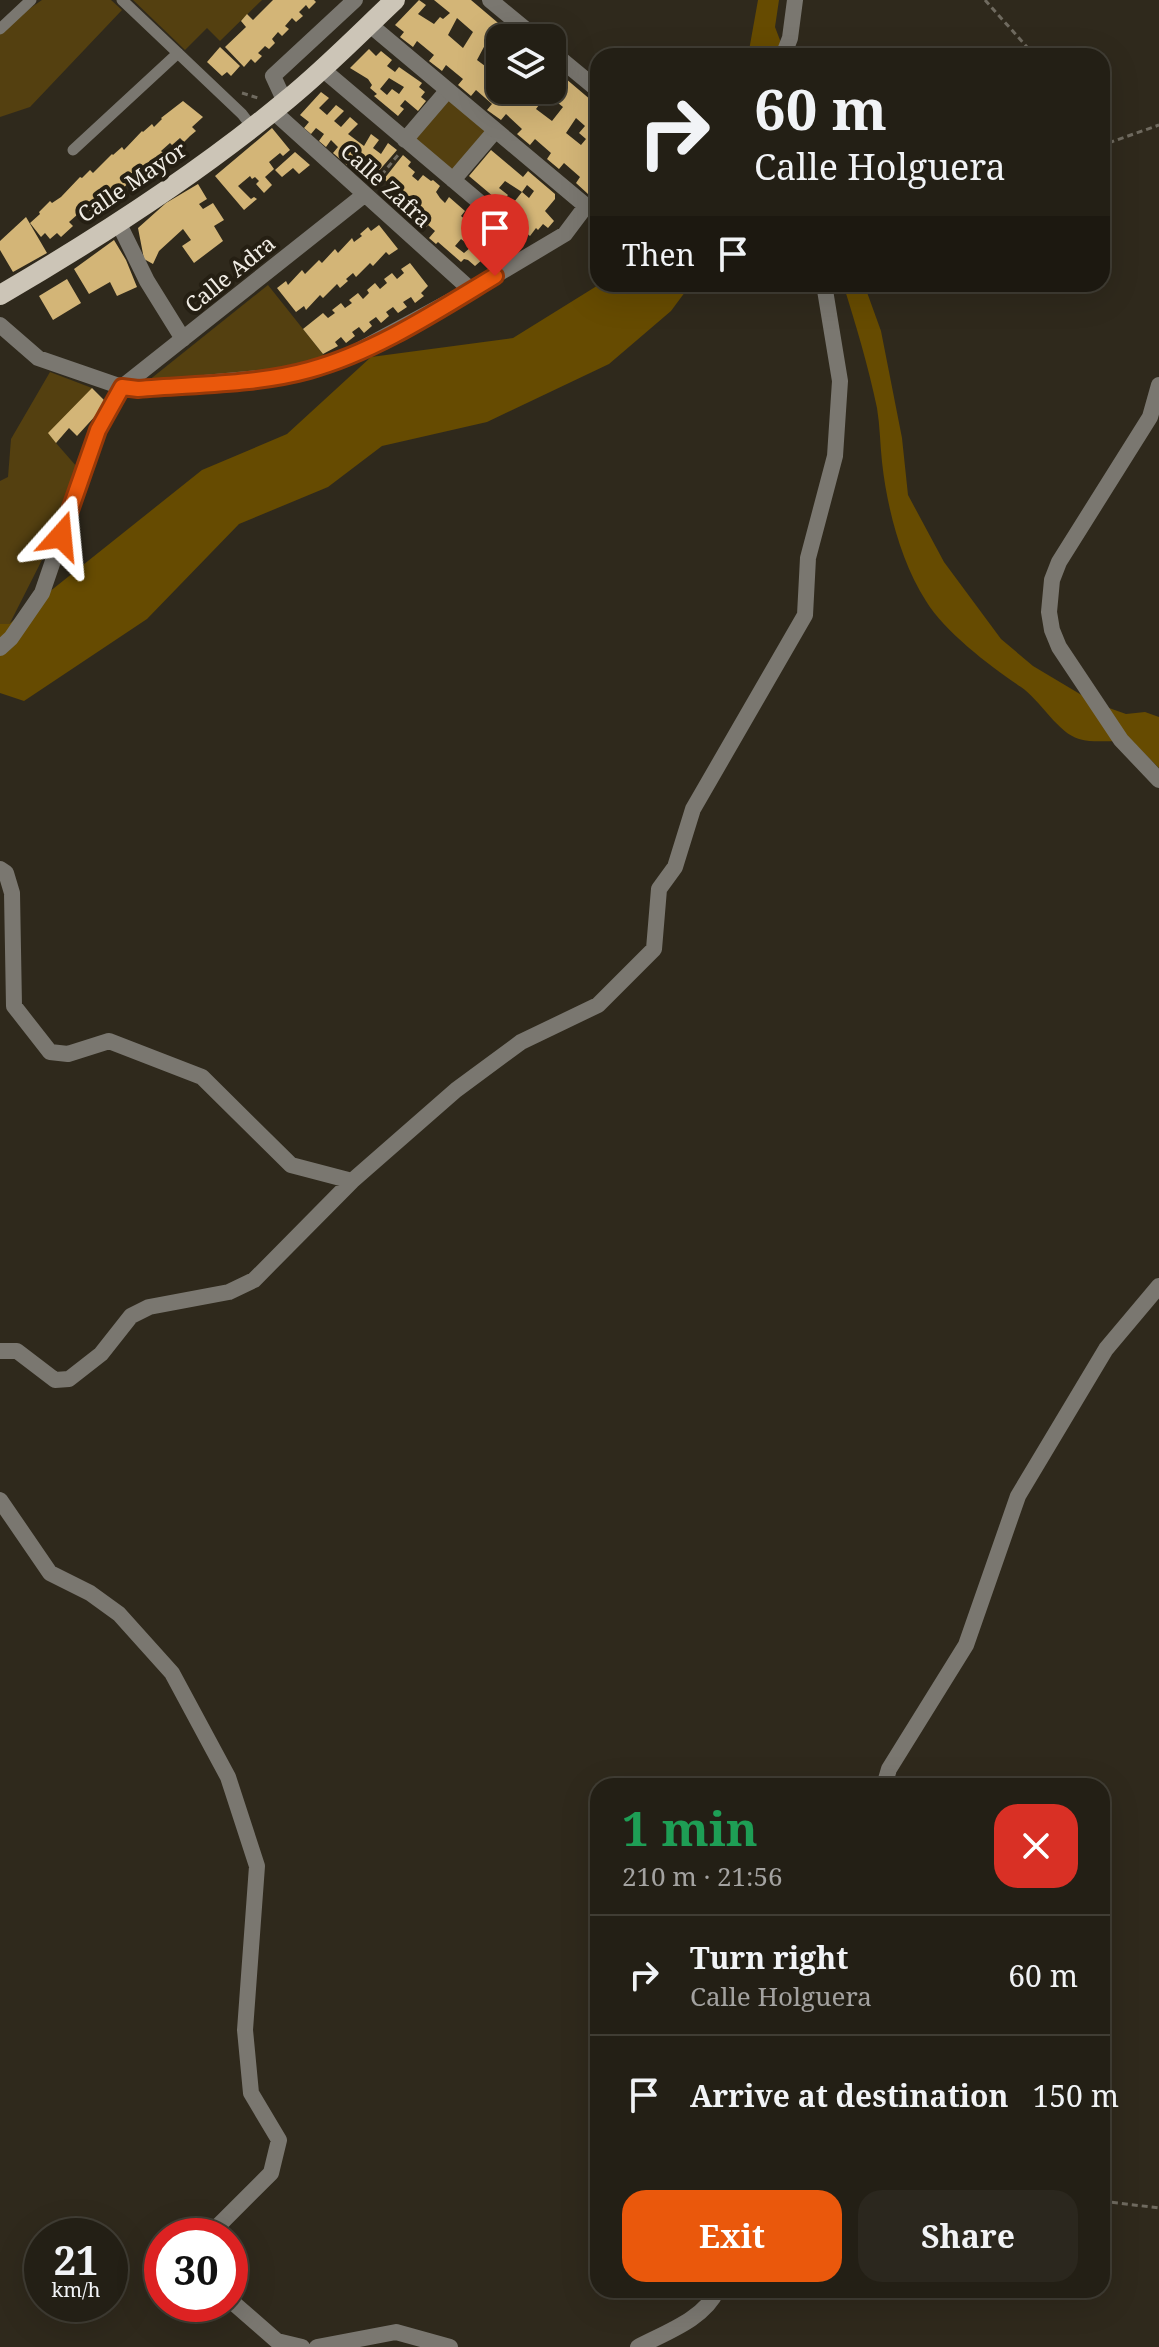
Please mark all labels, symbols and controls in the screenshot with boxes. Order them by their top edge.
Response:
map controls [486,24,566,104]
button: layers [486,24,566,104]
text: 60 m [754,70,887,146]
icon: right [622,80,726,184]
street label: Calle Mayor [71,133,192,229]
street label: Calle Zafra [335,135,439,233]
text: Calle Holguera [754,142,1006,191]
pin [461,194,529,276]
icon: arrive [473,206,517,250]
street label: Calle Adra [178,228,281,319]
icon: arrive [711,232,755,276]
text: Then [622,234,695,275]
position arrow [19,494,103,578]
text: 1 min [622,1795,758,1860]
button: close [994,1804,1078,1888]
text: 210 m · 21:56 [622,1858,783,1894]
text: Turn right [690,1937,848,1978]
icon: right [622,1953,666,1997]
text: 60 m [1008,1955,1078,1996]
text: Calle Holguera [690,1978,872,2014]
icon: arrive [622,2073,666,2117]
text: Arrive at destination [690,2075,1009,2116]
text: 150 m [1033,2075,1119,2116]
button: Exit [622,2190,842,2282]
button: Share [858,2190,1078,2282]
speed limit sign: 30 [144,2218,248,2322]
text: 21 [53,2232,99,2287]
text: km/h [51,2276,101,2303]

